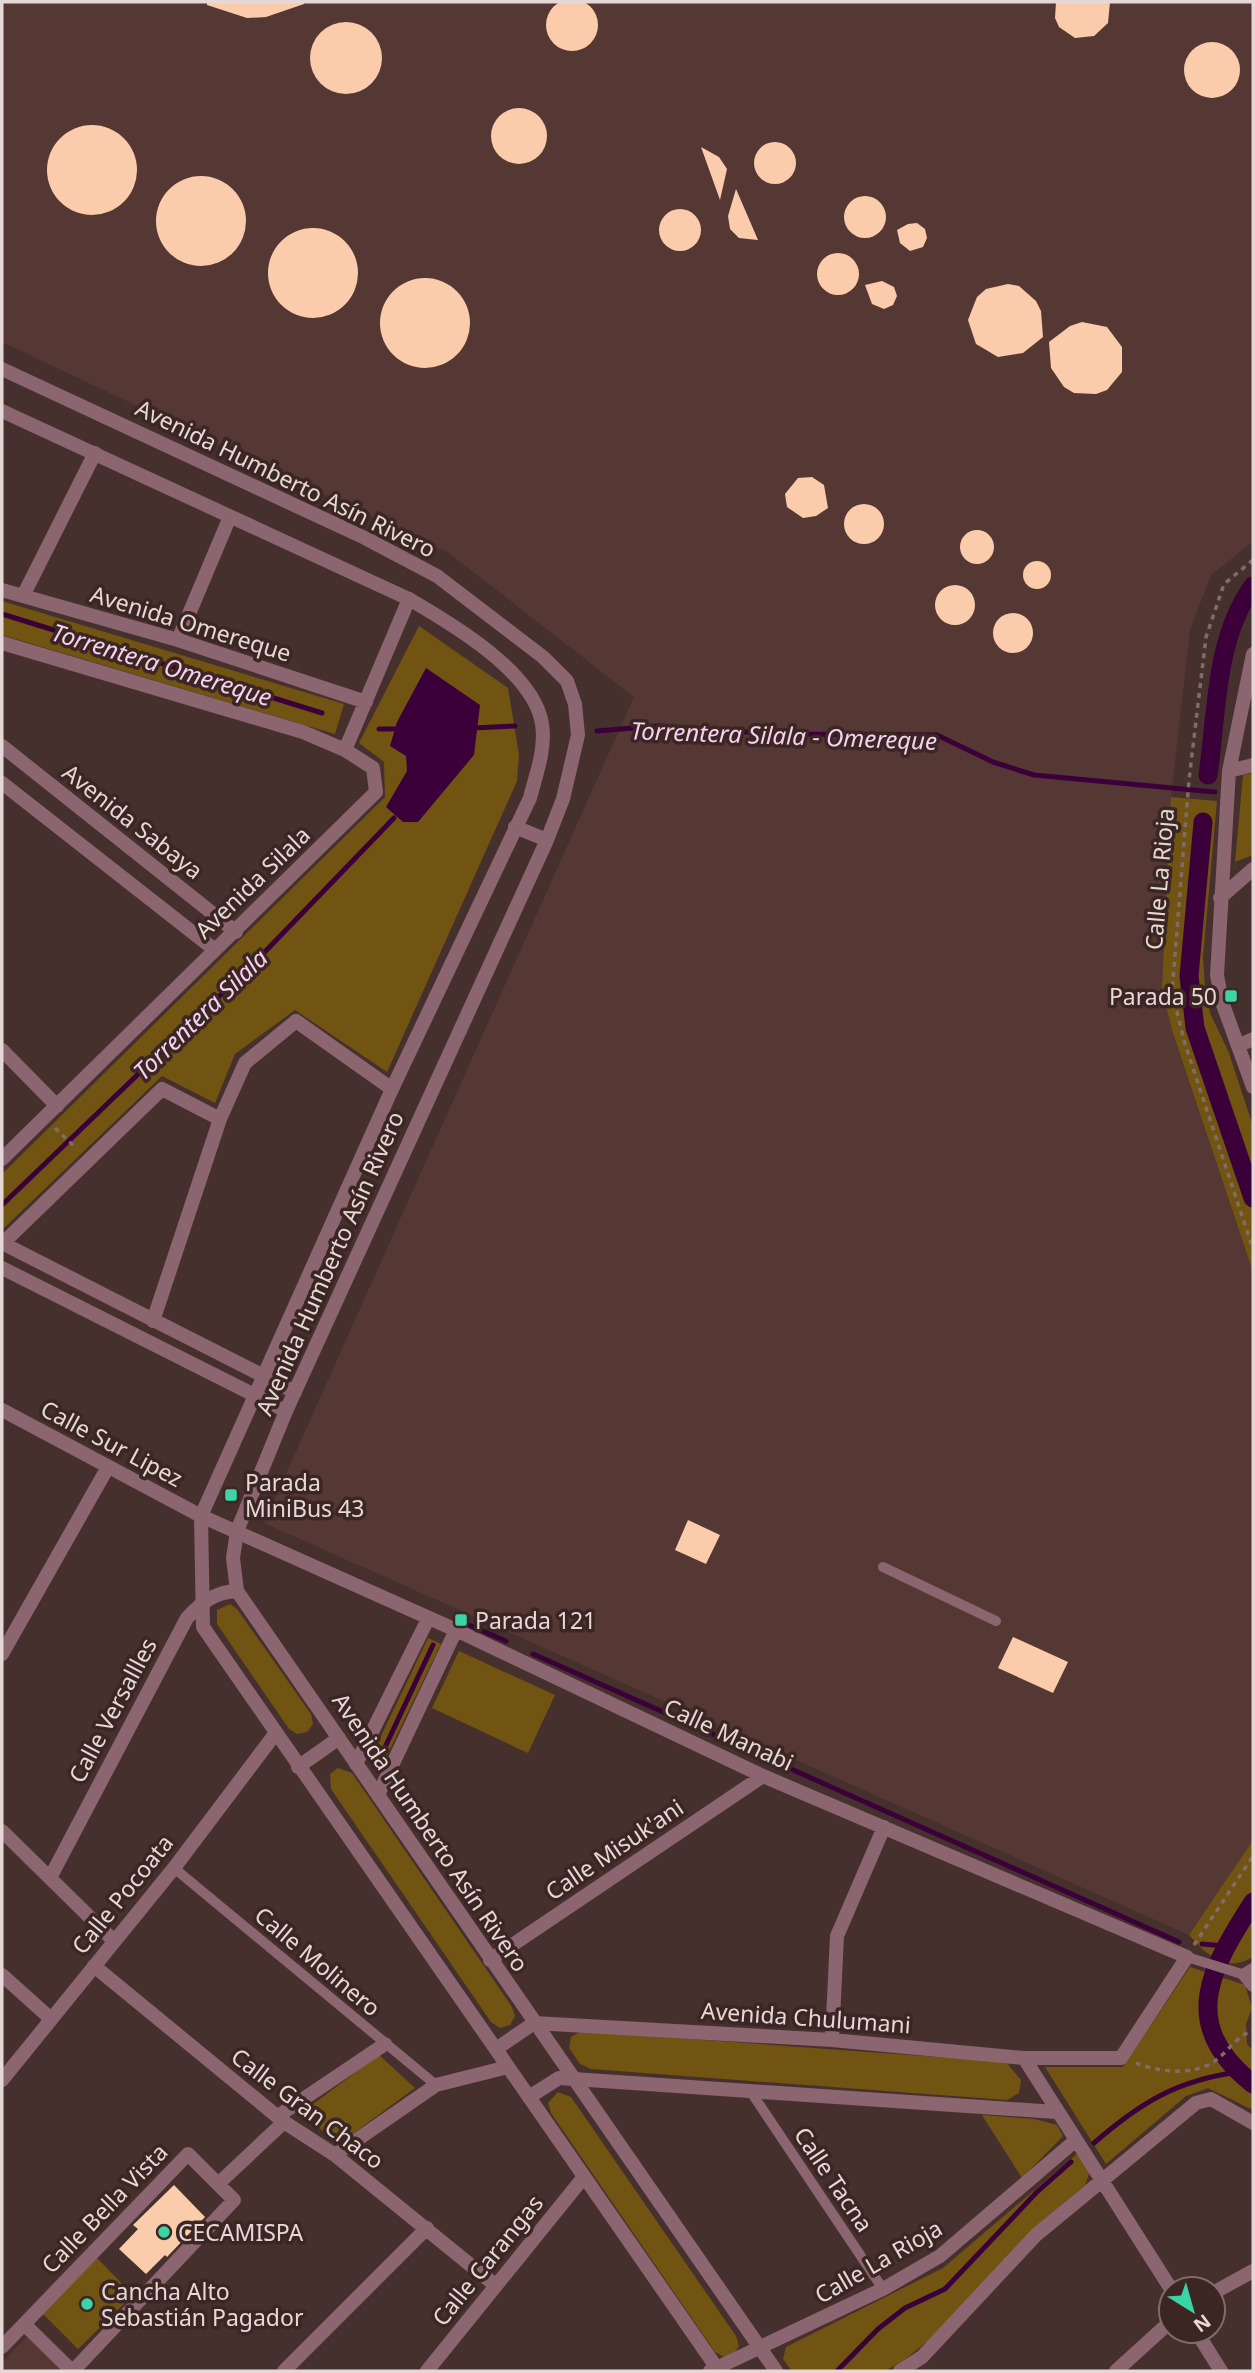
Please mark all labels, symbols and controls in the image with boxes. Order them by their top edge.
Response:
street label: Avenida Humberto Asín Rivero [131,391,441,565]
street label: Avenida Omereque [87,577,295,669]
water label: Torrentera Omereque [48,615,276,713]
water label: Torrentera Silala - Omereque [630,713,938,757]
street label: Avenida Sabaya [56,756,210,886]
street label: Calle La Rioja [1137,807,1181,951]
street label: Avenida Silala [187,819,317,945]
water label: Torrentera Silala [126,941,275,1087]
place label: Parada 50 [1109,980,1217,1012]
marker: Parada 50 [1223,988,1239,1004]
street label: Avenida Humberto Asín Rivero [247,1106,411,1420]
street label: Calle Sur Lipez [36,1392,188,1494]
place label: Parada MiniBus 43 [245,1466,364,1524]
marker: Parada MiniBus 43 [223,1487,239,1503]
place label: Parada 121 [475,1604,596,1636]
marker: Parada 121 [453,1612,469,1628]
street label: Calle Versallles [60,1632,164,1788]
street label: Avenida Humberto Asín Rivero [326,1686,536,1978]
street label: Calle Manabi [659,1690,799,1778]
street label: Calle Misuk'ani [539,1791,689,1907]
street label: Calle Pocoata [64,1828,180,1960]
street label: Calle Molinero [248,1899,388,2023]
street label: Avenida Chulumani [700,1994,912,2040]
street label: Calle Gran Chaco [225,2040,391,2176]
street label: Calle Tacna [787,2120,881,2238]
street label: Calle Bella Vista [34,2136,174,2280]
street label: Calle Carangas [424,2188,550,2332]
street label: Calle La Rioja [808,2212,948,2310]
place label: CECAMISPA [178,2216,304,2248]
marker: CECAMISPA [156,2224,172,2240]
place label: Cancha Alto Sebastián Pagador [101,2275,304,2333]
north arrow [1157,2275,1227,2345]
marker: Cancha Alto Sebastián Pagador [79,2296,95,2312]
text: N [1188,2309,1216,2339]

